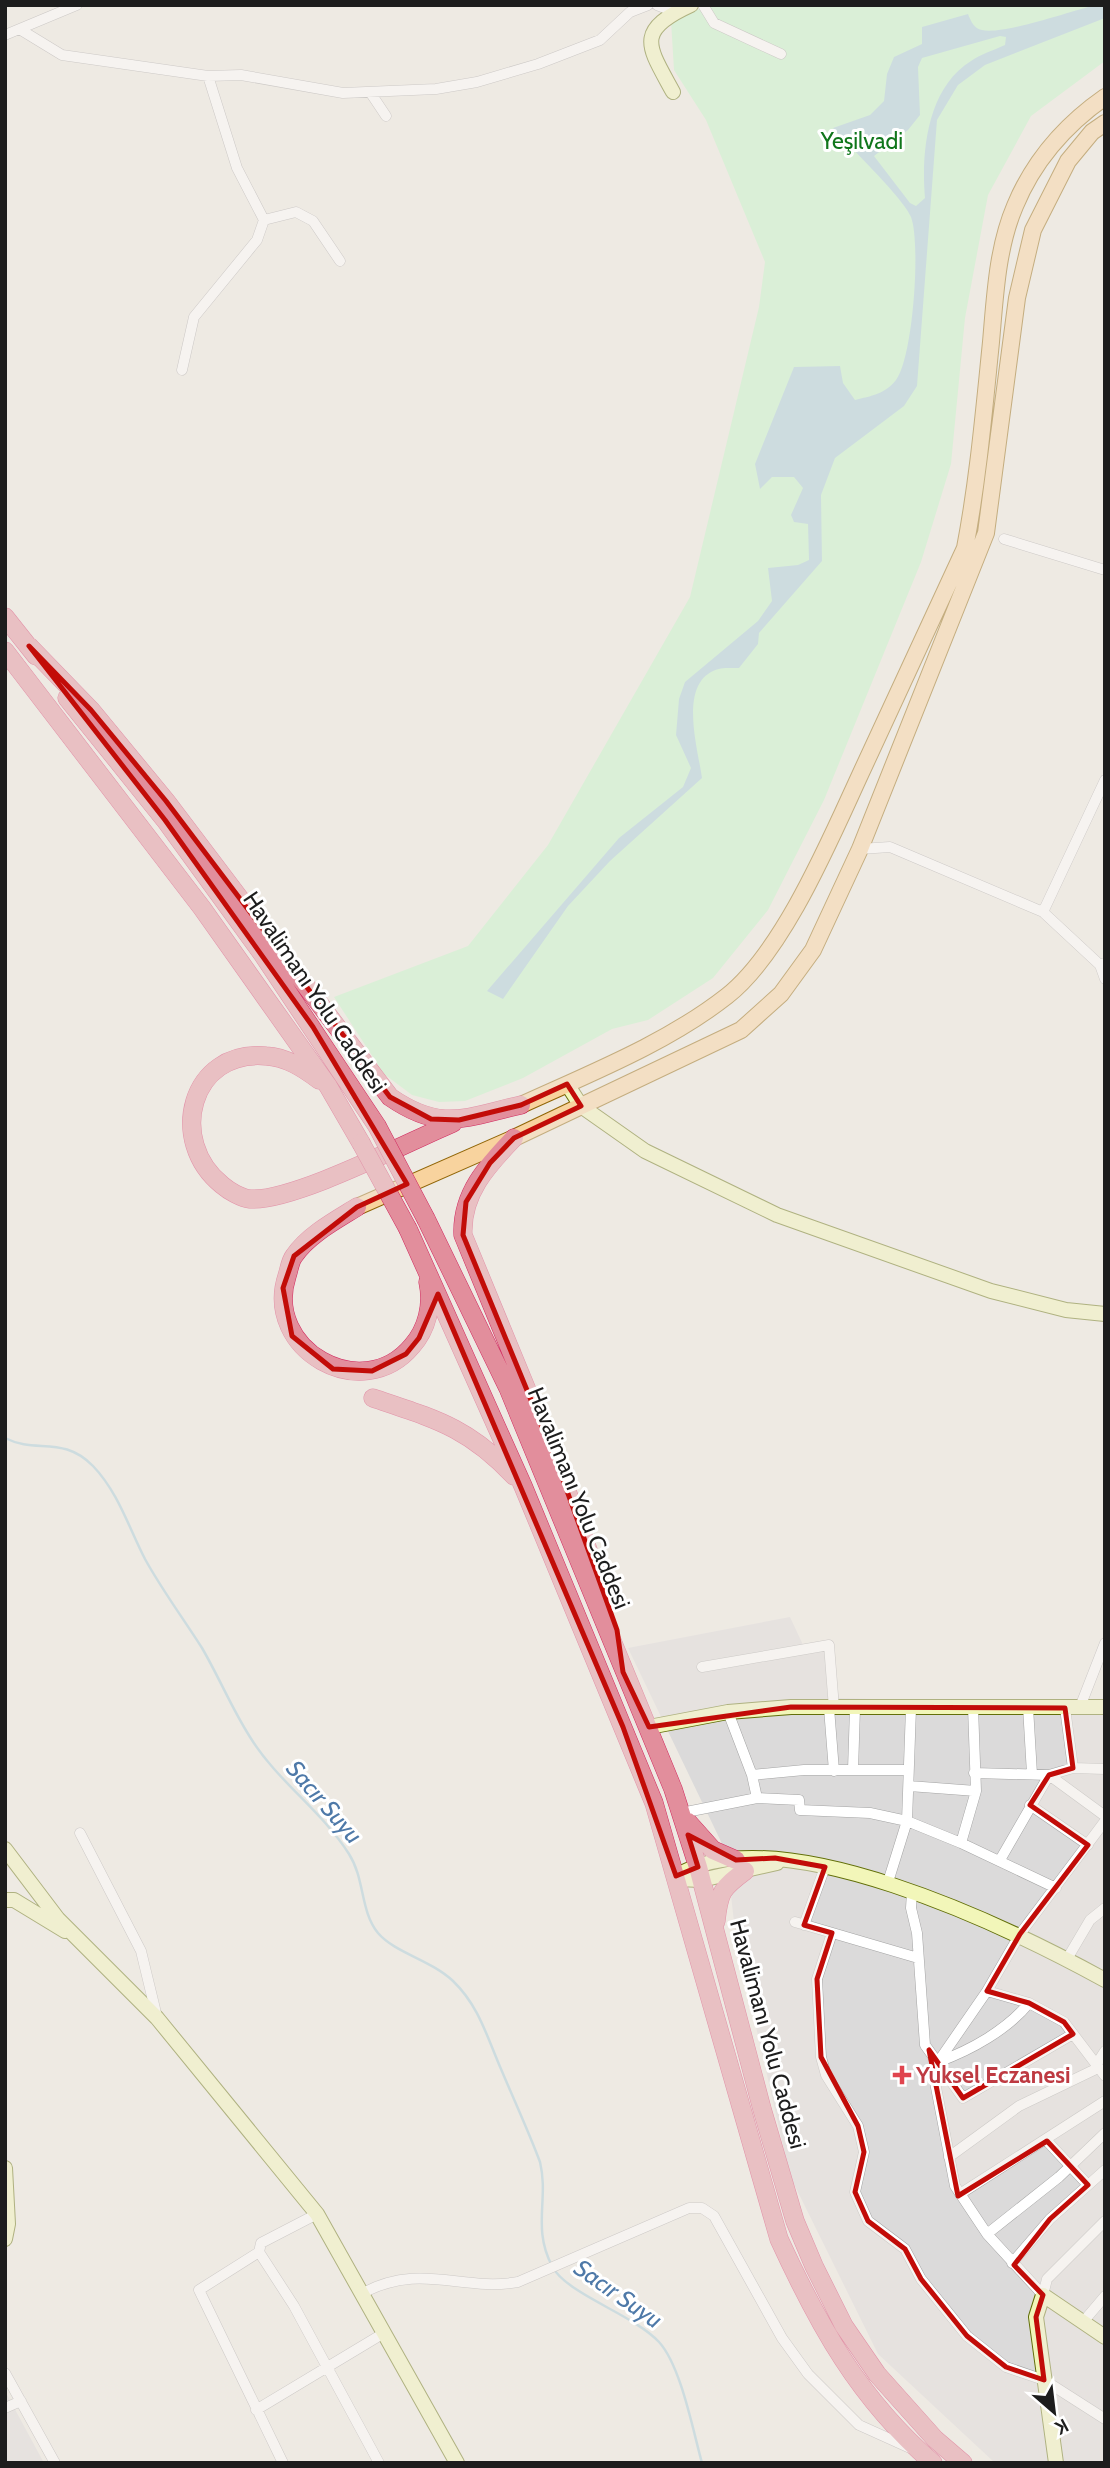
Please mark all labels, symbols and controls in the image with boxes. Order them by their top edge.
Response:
park label: Yeşilvadi [820,127,903,155]
street label: Havalimanı Yolu Caddesi [237,886,393,1098]
street label: Havalimanı Yolu Caddesi [522,1383,636,1613]
water label: Sacır Suyu [280,1754,368,1849]
street label: Havalimanı Yolu Caddesi [724,1916,812,2152]
place label: Yuksel Eczanesi [915,2061,1071,2089]
marker: Yuksel Eczanesi [894,2067,910,2083]
water label: Sacır Suyu [569,2253,668,2334]
north arrow [1019,2377,1089,2447]
text: K [1051,2414,1072,2440]

